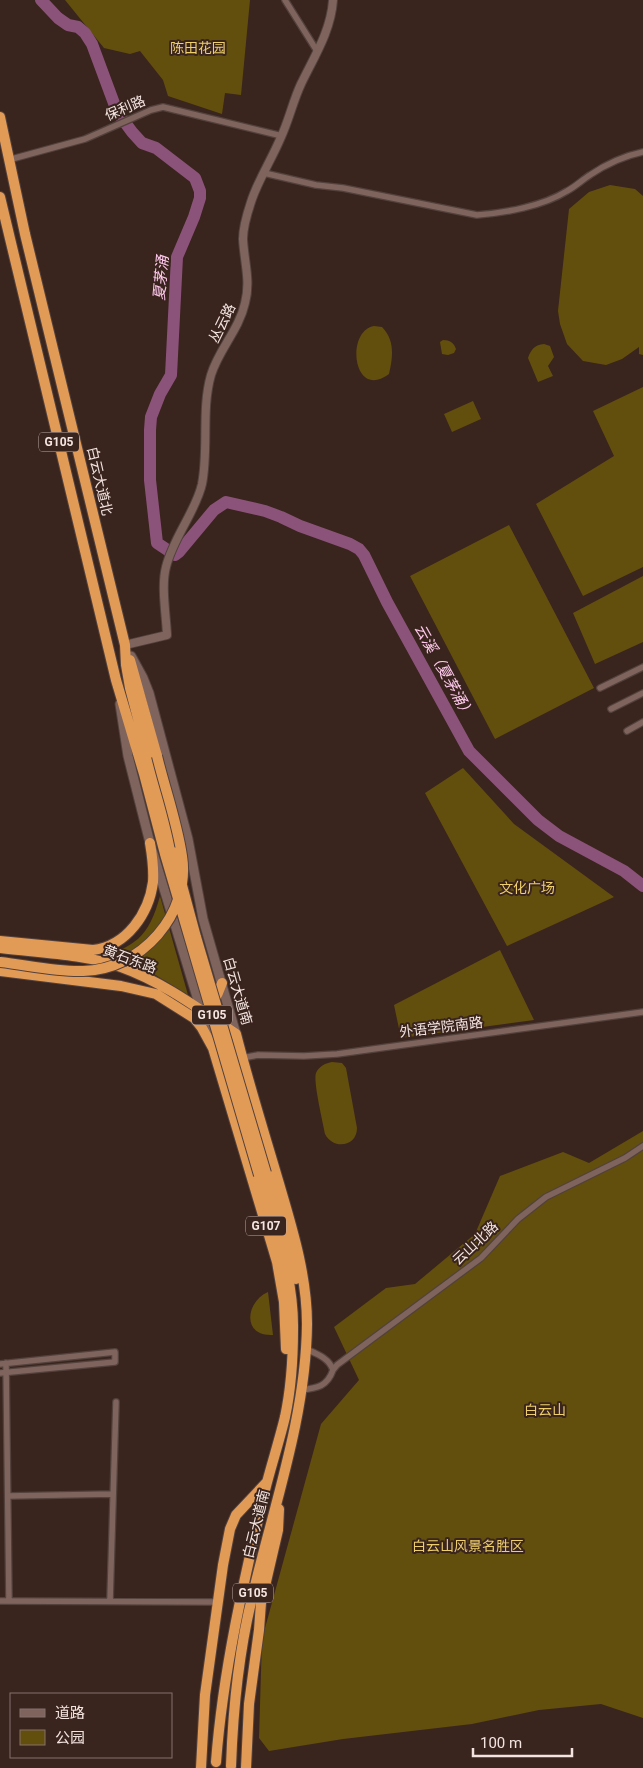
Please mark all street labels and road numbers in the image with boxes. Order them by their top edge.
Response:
street label: 保利路 [103,92,147,124]
street label: 丛云路 [206,301,238,345]
road number: G105 [39,432,79,452]
street label: 白云大道北 [84,445,116,517]
street label: 黄石东路 [101,942,159,976]
street label: 白云大道南 [221,955,255,1027]
road number: G105 [192,1006,232,1024]
street label: 外语学院南路 [398,1014,484,1040]
road number: G107 [246,1216,286,1236]
street label: 云山北路 [449,1218,501,1268]
street label: 白云大道南 [240,1488,272,1560]
road number: G105 [233,1584,273,1602]

